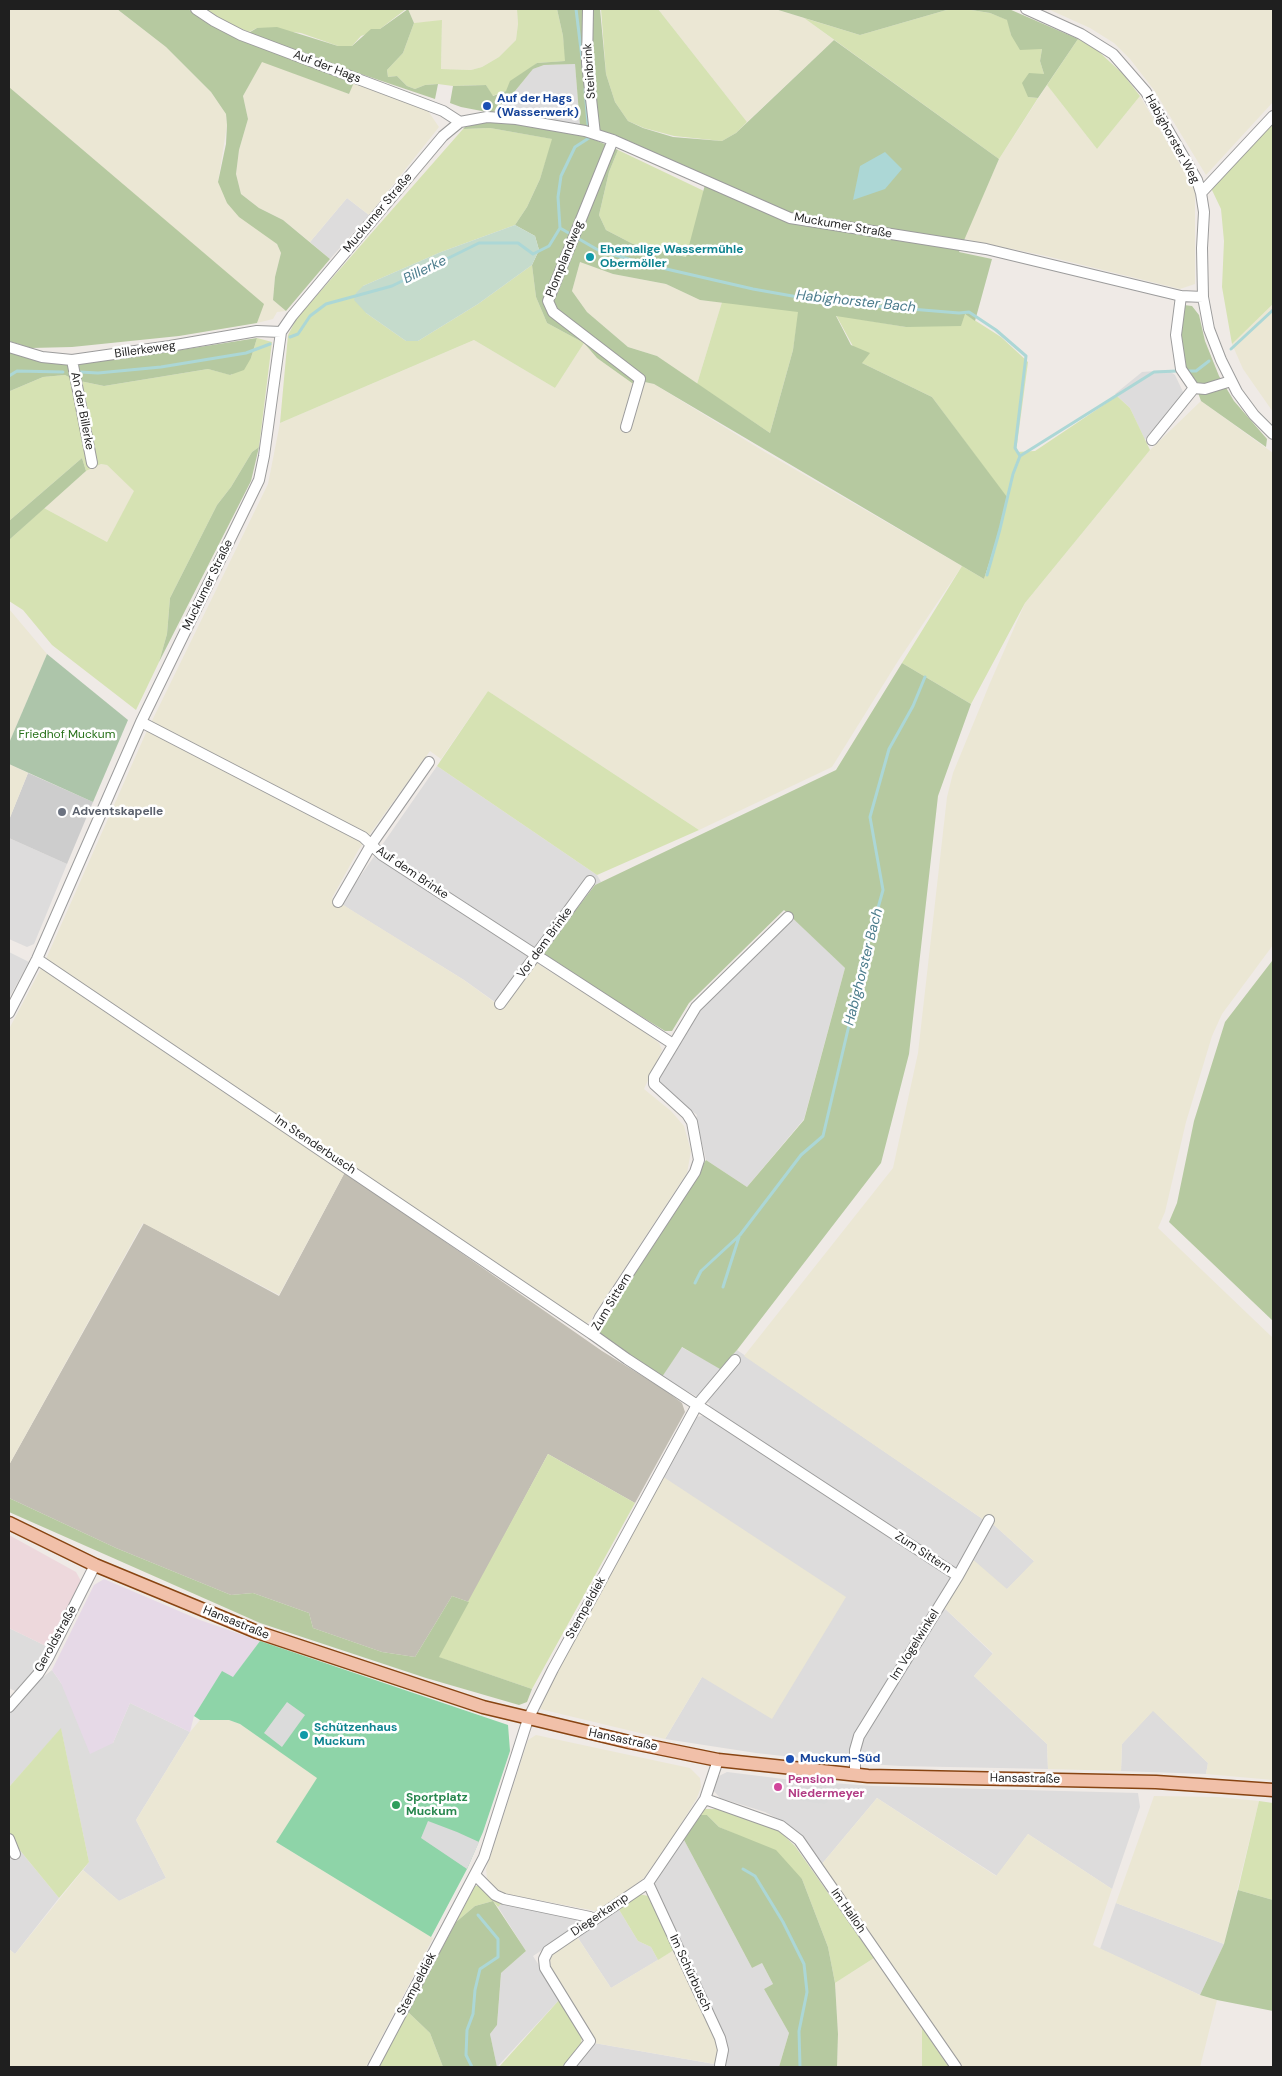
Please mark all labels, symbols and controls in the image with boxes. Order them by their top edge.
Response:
street label: Steinbrink [581,43,599,99]
street label: Auf der Hags [291,47,363,87]
place label: Auf der Hags (Wasserwerk) [497,92,579,120]
street label: Habighorster Weg [1142,92,1202,186]
marker: Auf der Hags (Wasserwerk) [481,100,493,112]
street label: Muckumer Straße [341,170,415,256]
street label: Muckumer Straße [793,210,893,242]
street label: Plomplandweg [543,219,587,299]
place label: Ehemalige Wassermühle Obermöller [600,243,743,271]
marker: Ehemalige Wassermühle Obermöller [584,251,596,263]
water label: Billerke [401,252,449,288]
water label: Habighorster Bach [795,287,917,317]
street label: Billerkeweg [114,339,176,361]
street label: An der Billerke [67,371,97,451]
street label: Muckumer Straße [180,537,236,633]
park label: Friedhof Muckum [19,728,115,742]
place label: Adventskapelle [72,805,163,819]
marker: Adventskapelle [56,806,68,818]
street label: Auf dem Brinke [373,844,451,902]
street label: Vor dem Brinke [514,905,576,981]
water label: Habighorster Bach [841,907,887,1027]
street label: Im Stenderbusch [272,1113,358,1177]
street label: Zum Sittern [589,1271,635,1333]
street label: Zum Sittern [892,1529,954,1577]
street label: Stempeldiek [563,1574,609,1642]
street label: Geroldstraße [32,1603,80,1675]
street label: Hansastraße [201,1603,271,1643]
street label: Im Vogelwinkel [887,1607,943,1683]
place label: Schützenhaus Muckum [314,1721,397,1749]
street label: Hansastraße [587,1726,659,1754]
marker: Schützenhaus Muckum [298,1729,310,1741]
place label: Muckum-Süd [800,1752,880,1766]
marker: Muckum-Süd [784,1753,796,1765]
street label: Hansastraße [990,1771,1060,1787]
place label: Pension Niedermeyer [788,1773,864,1801]
marker: Pension Niedermeyer [772,1781,784,1793]
place label: Sportplatz Muckum [406,1791,468,1819]
marker: Sportplatz Muckum [390,1799,402,1811]
street label: Im Halloh [828,1886,868,1936]
street label: Diegerkamp [568,1890,632,1940]
street label: Im Schürbusch [666,1932,714,2014]
street label: Stempeldiek [394,1950,440,2018]

